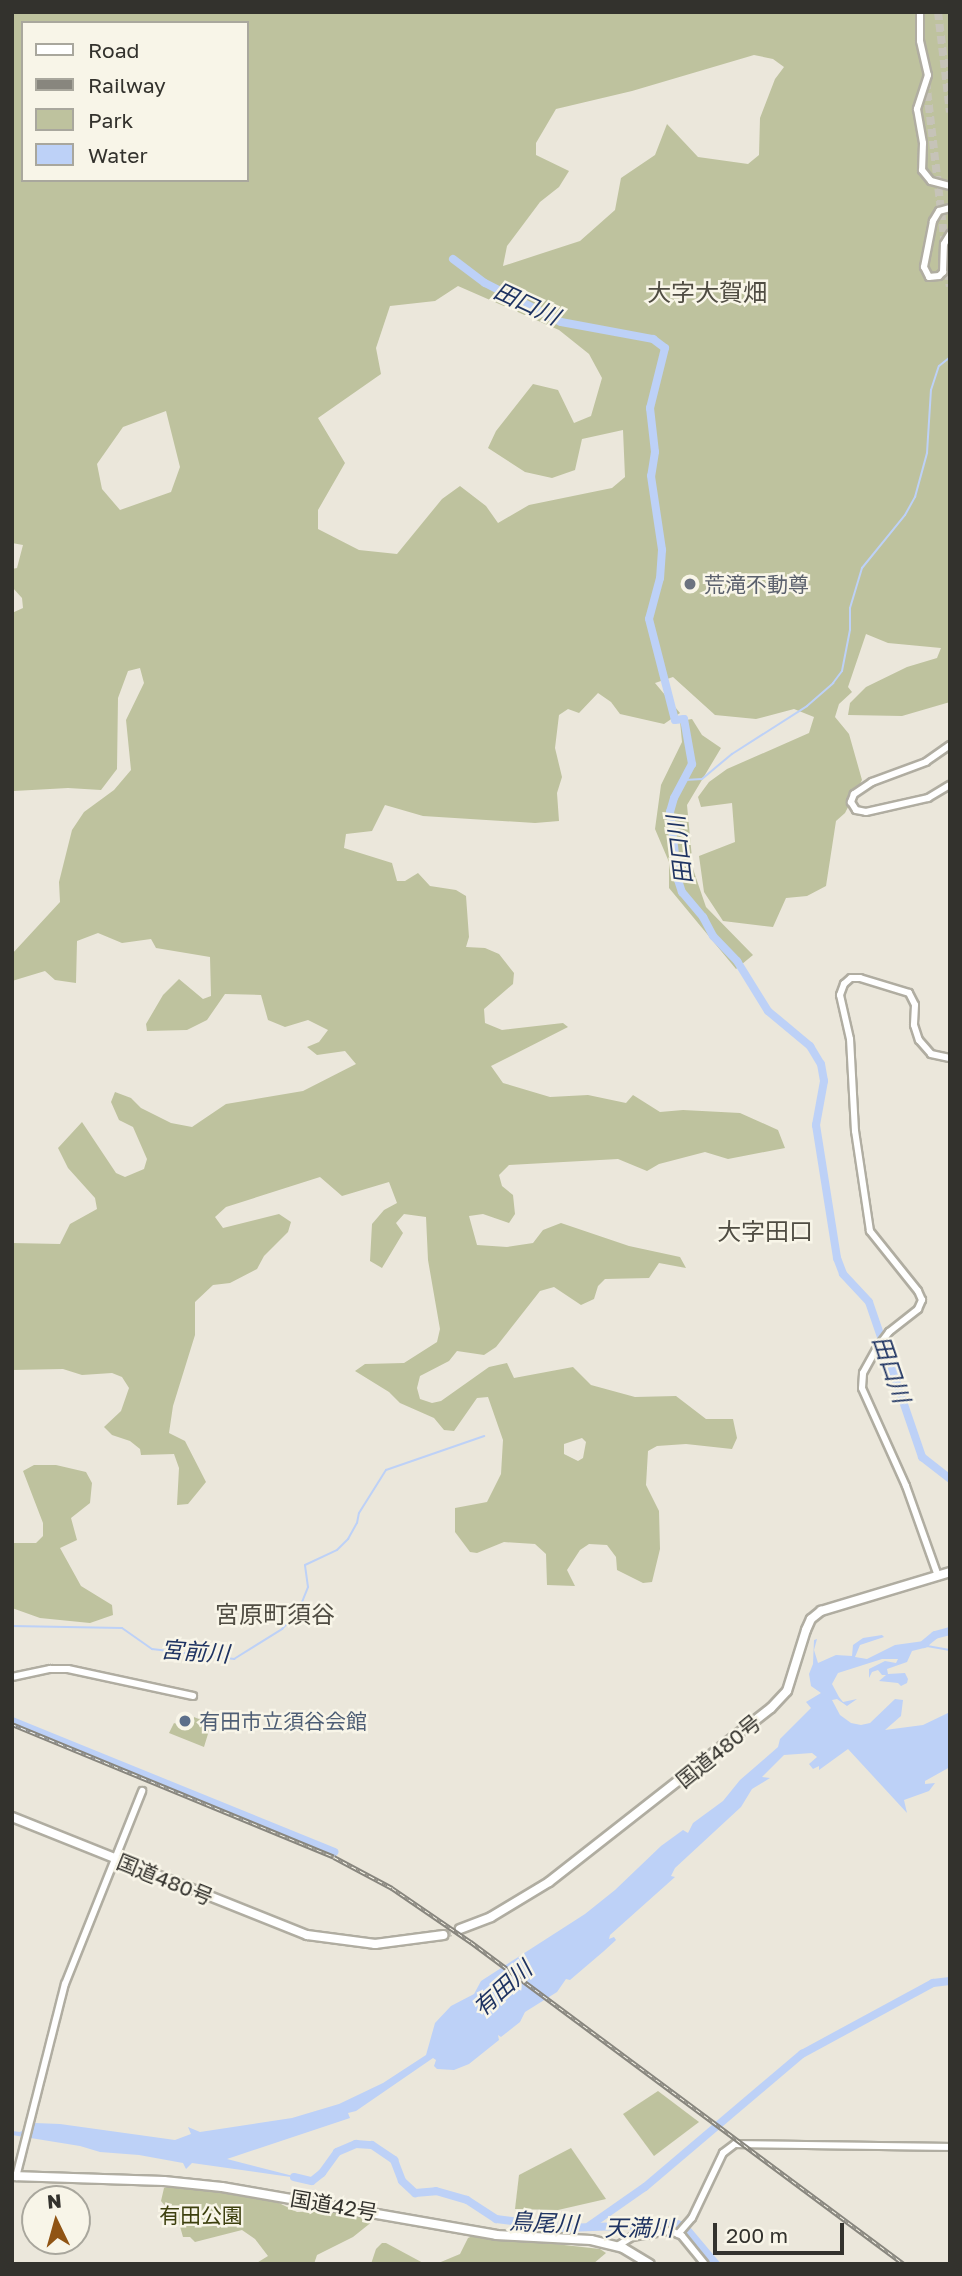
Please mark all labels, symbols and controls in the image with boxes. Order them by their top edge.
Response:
legend [21,21,248,182]
text: Road [88,37,139,63]
text: Railway [88,72,166,98]
text: Park [88,107,133,133]
text: Water [88,142,148,168]
water label: 田口川 [490,276,564,330]
district label: 大字大賀畑 [647,278,767,306]
place label: 荒滝不動尊 [704,571,809,597]
marker: 荒滝不動尊 [682,576,698,592]
water label: 田口川 [661,814,697,886]
district label: 大字田口 [717,1217,813,1245]
water label: 田口川 [868,1332,916,1406]
district label: 宮原町須谷 [215,1600,335,1628]
water label: 宮前川 [160,1635,230,1667]
place label: 有田市立須谷会館 [199,1708,367,1734]
street label: 国道480号 [671,1709,765,1793]
marker: 有田市立須谷会館 [177,1713,193,1729]
street label: 国道480号 [113,1848,217,1910]
water label: 有田川 [467,1955,537,2021]
north arrow [21,2185,91,2255]
street label: 国道42号 [288,2185,380,2225]
text: N [46,2188,62,2213]
park label: 有田公園 [159,2202,243,2228]
water label: 鳥尾川 [509,2206,579,2238]
scale bar [717,2210,848,2254]
water label: 天満川 [605,2213,673,2241]
text: 200 m [726,2222,788,2248]

